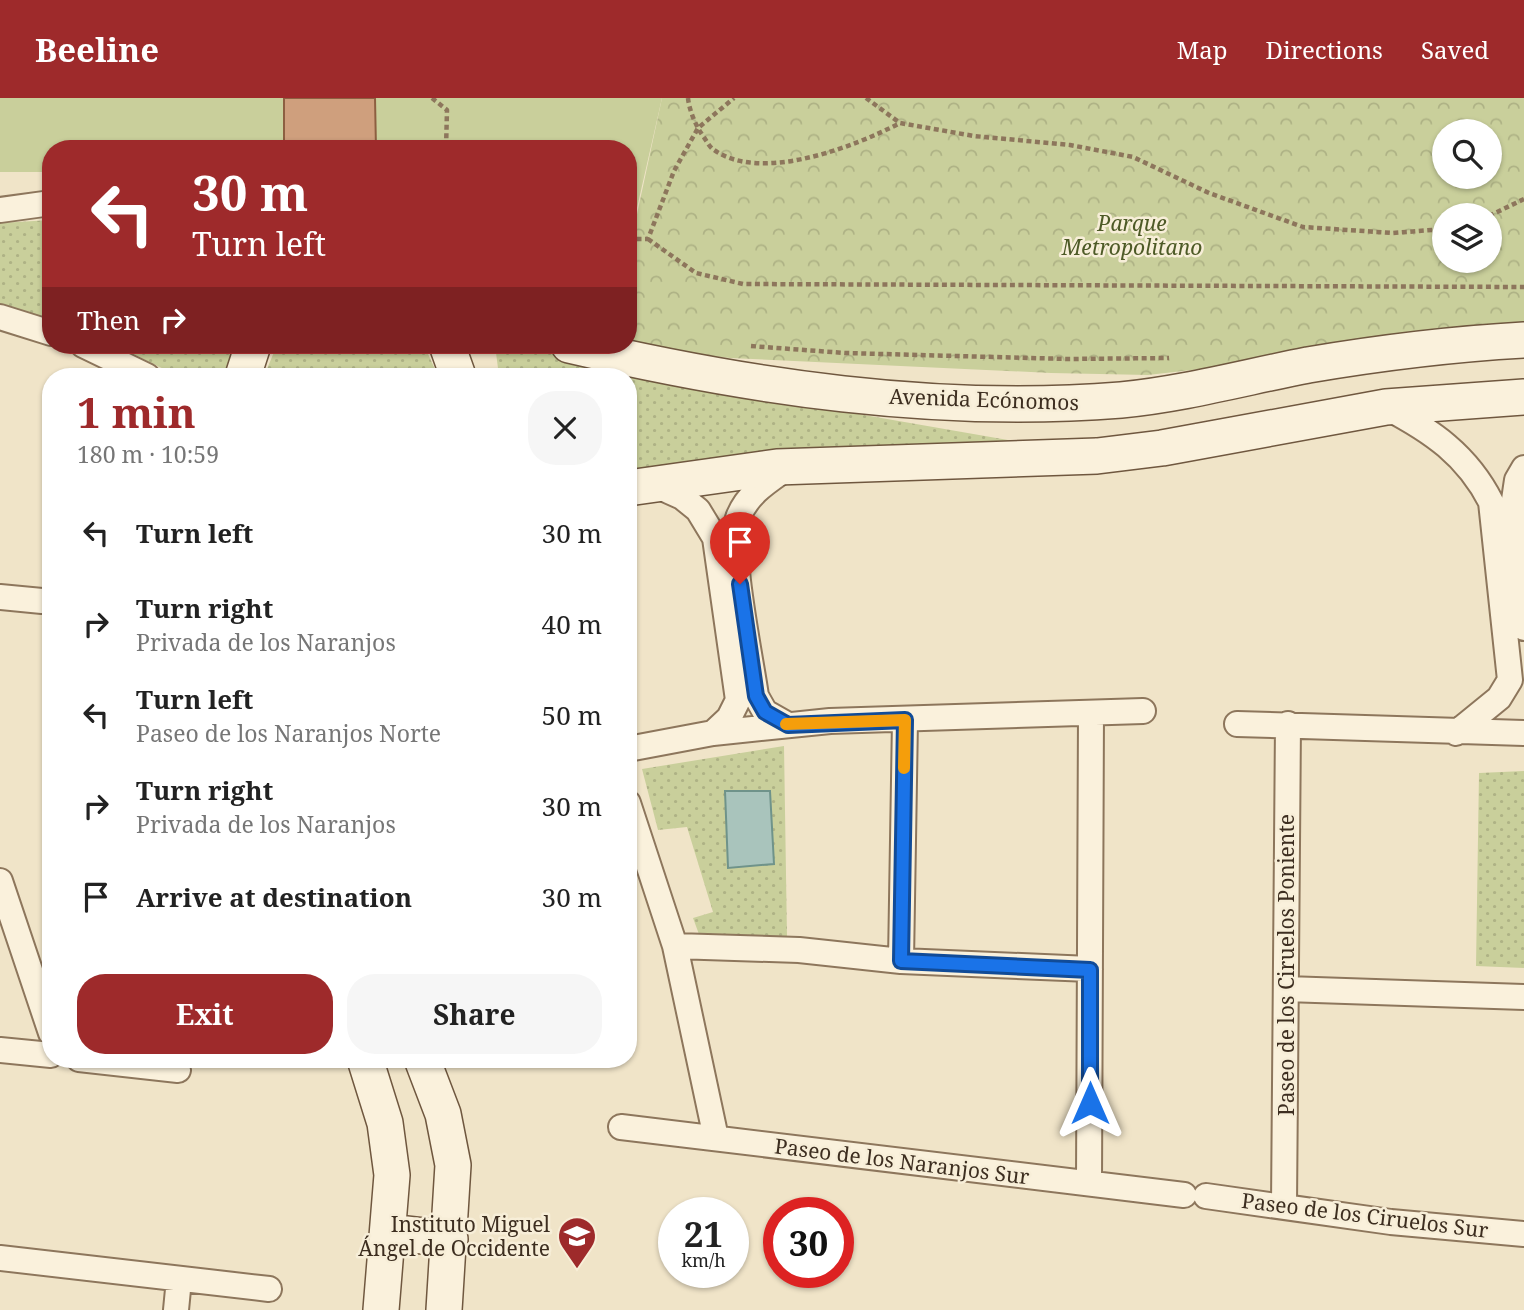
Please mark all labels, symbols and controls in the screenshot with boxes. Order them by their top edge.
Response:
text: Beeline [35,27,159,72]
text: Map [1177,33,1228,66]
text: Directions [1266,33,1383,66]
text: Saved [1421,33,1489,66]
map controls [1432,119,1502,273]
button: search [1432,119,1502,189]
text: 30 m [192,159,308,225]
icon: left [77,168,168,259]
button: layers [1432,203,1502,273]
park label: Parque Metropolitano [1061,209,1202,261]
text: Turn left [192,222,326,265]
icon: right [154,301,192,339]
text: Then [77,302,140,338]
street label: Avenida Ecónomos [889,382,1079,416]
text: 1 min [77,383,196,440]
button: close [528,391,602,465]
text: 180 m · 10:59 [77,438,219,470]
pin [710,512,770,584]
icon: left [77,514,115,552]
text: Turn left [136,515,253,551]
text: 30 m [542,515,602,551]
icon: arrive [721,523,759,561]
text: Turn right [136,590,273,626]
icon: right [77,605,115,643]
text: 40 m [542,606,602,642]
text: Privada de los Naranjos [136,626,396,658]
text: Turn left [136,681,253,717]
icon: left [77,696,115,734]
text: 50 m [542,697,602,733]
text: Paseo de los Naranjos Norte [136,717,441,749]
text: Turn right [136,772,273,808]
icon: right [77,787,115,825]
text: 30 m [542,788,602,824]
text: Privada de los Naranjos [136,808,396,840]
street label: Paseo de los Ciruelos Poniente [1272,814,1300,1116]
icon: arrive [77,878,115,916]
text: Arrive at destination [136,879,412,915]
text: 30 m [542,879,602,915]
button: Exit [77,974,333,1054]
button: Share [347,974,602,1054]
position arrow [1053,1066,1127,1140]
street label: Paseo de los Naranjos Sur [773,1131,1031,1191]
street label: Paseo de los Ciruelos Sur [1240,1186,1490,1244]
speed limit sign: 30 [763,1197,854,1288]
place label: Instituto Miguel Ángel de Occidente [358,1210,550,1262]
text: 21 [684,1210,723,1257]
school or university icon: Instituto Miguel Ángel de Occidente [556,1215,598,1270]
text: km/h [681,1248,726,1272]

